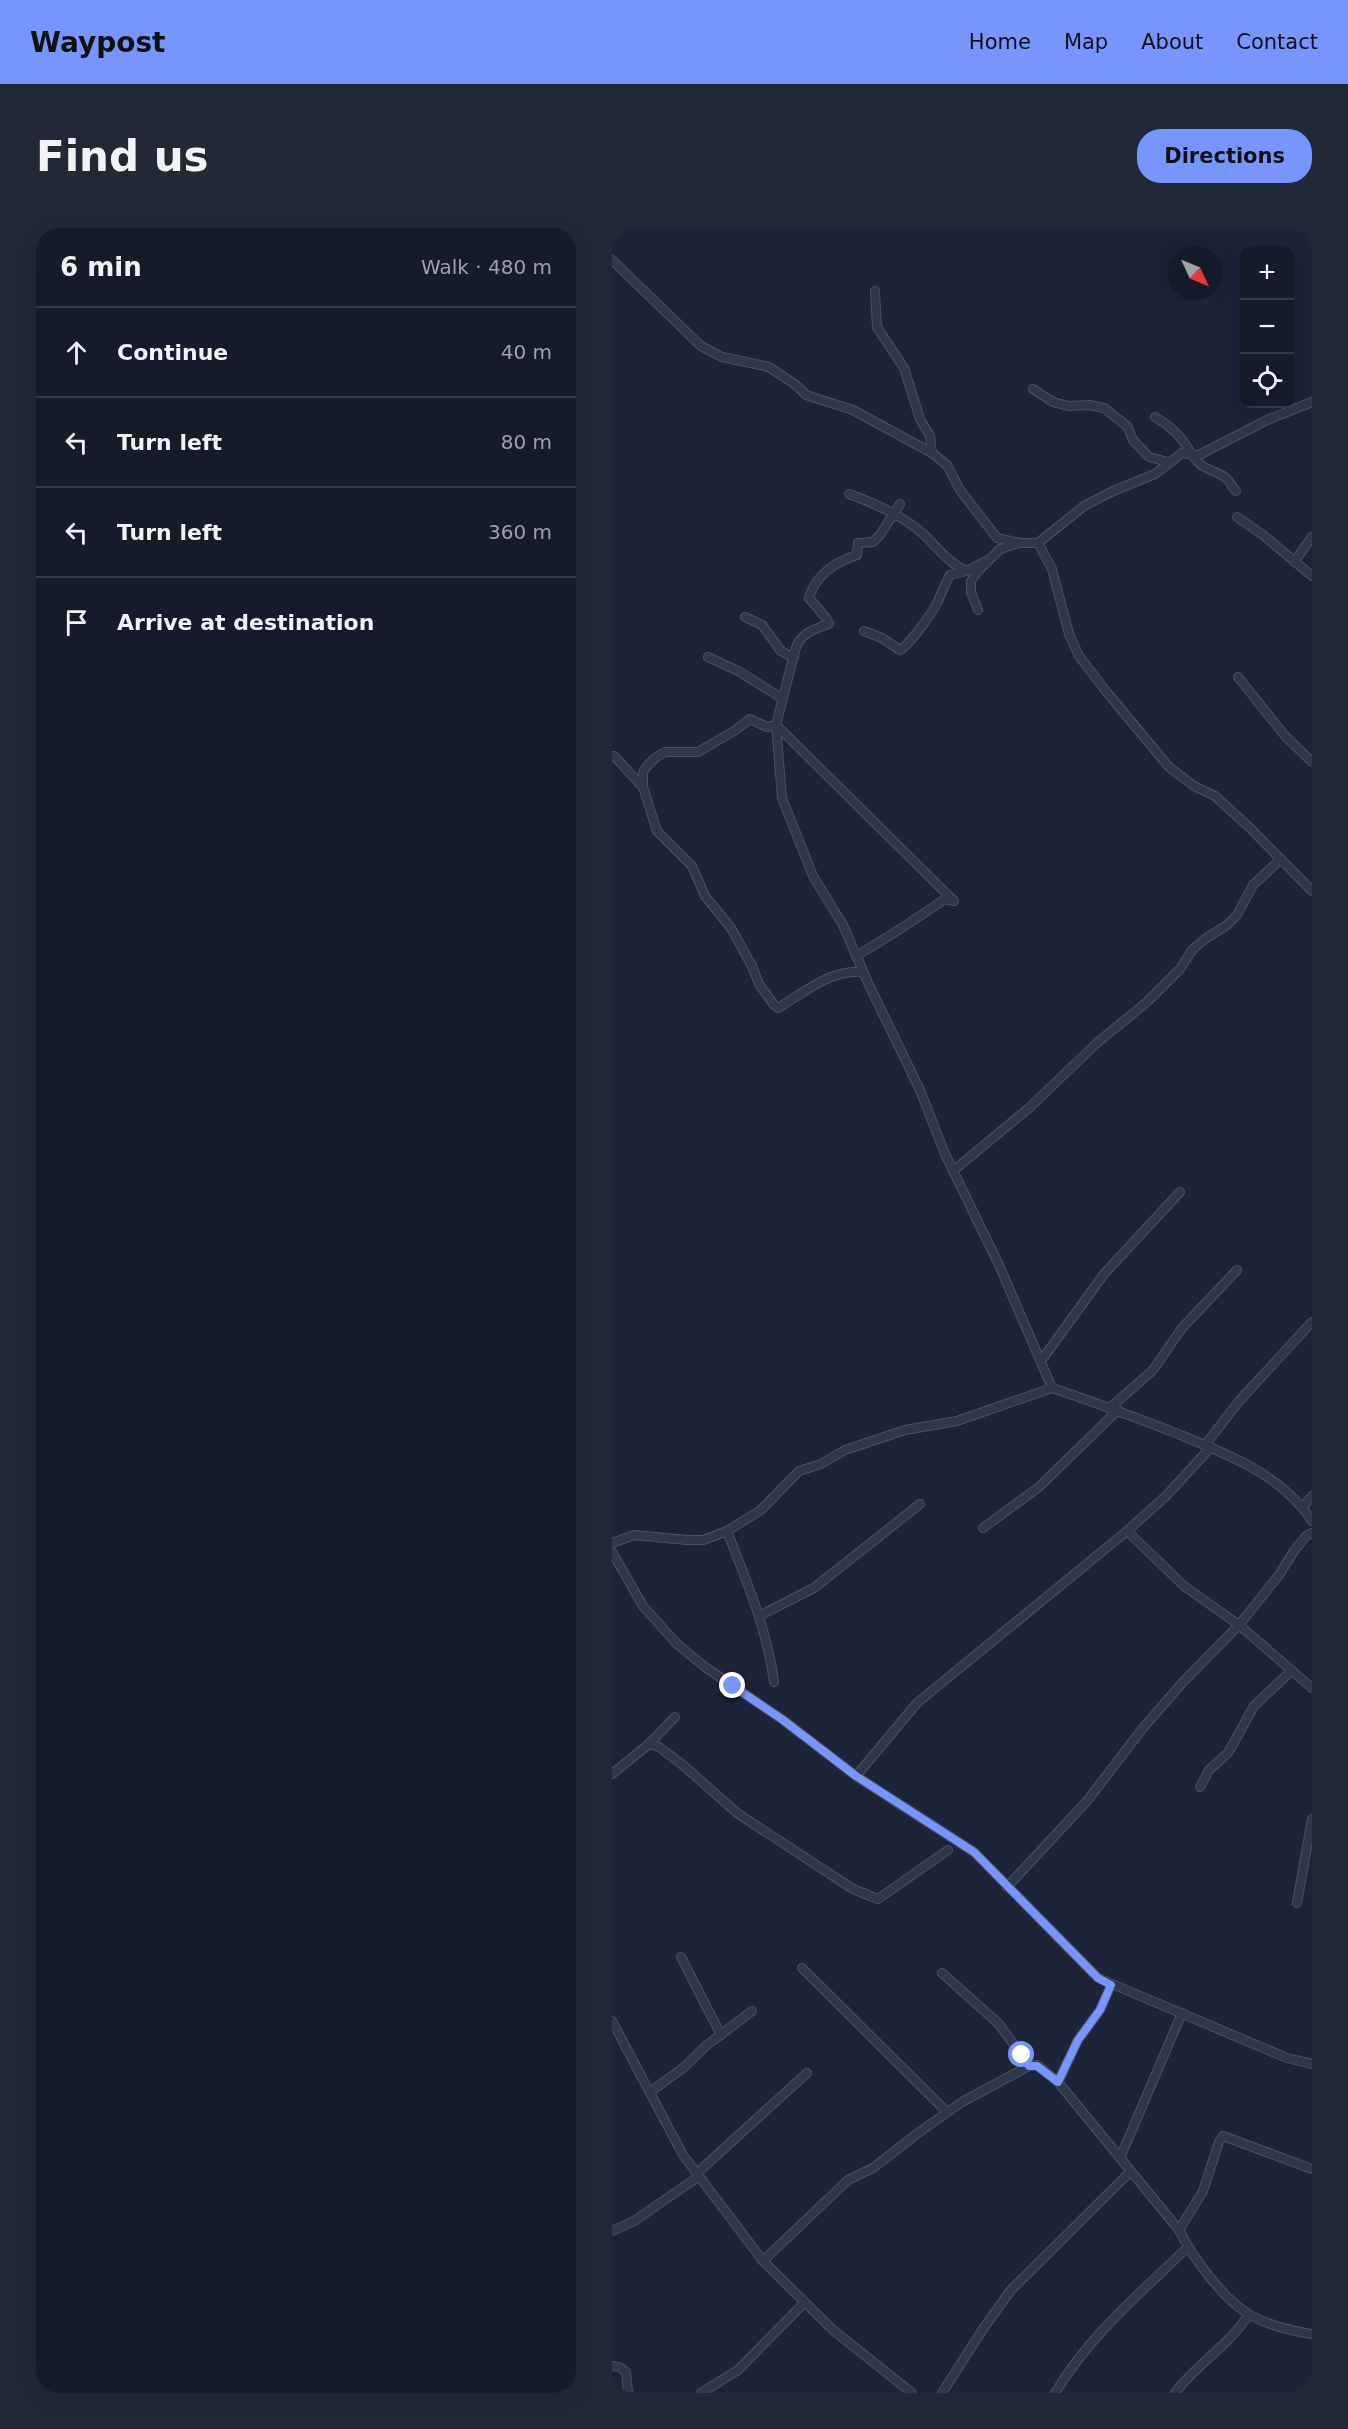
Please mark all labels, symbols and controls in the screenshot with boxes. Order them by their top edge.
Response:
text: Waypost [30,26,166,59]
text: Home [969,30,1031,54]
text: Map [1064,30,1108,54]
text: About [1141,30,1203,54]
text: Contact [1236,30,1318,54]
button: Directions [1137,129,1312,183]
text: Find us [36,132,209,181]
north arrow [1168,246,1222,300]
map controls [1240,246,1294,408]
button: + [1240,246,1294,300]
text: 6 min [60,252,142,282]
text: Walk · 480 m [421,255,552,279]
button: − [1240,300,1294,354]
icon: ahead [60,336,93,369]
text: Continue [117,340,228,365]
text: 40 m [501,340,552,364]
button: locate [1240,354,1294,408]
icon: left [60,426,93,459]
text: Turn left [117,430,222,455]
text: 80 m [501,430,552,454]
icon: left [60,516,93,549]
text: Turn left [117,520,222,545]
text: 360 m [488,520,552,544]
icon: arrive [60,606,93,639]
text: Arrive at destination [117,610,374,635]
route end [719,1672,745,1698]
route start [1008,2041,1034,2067]

